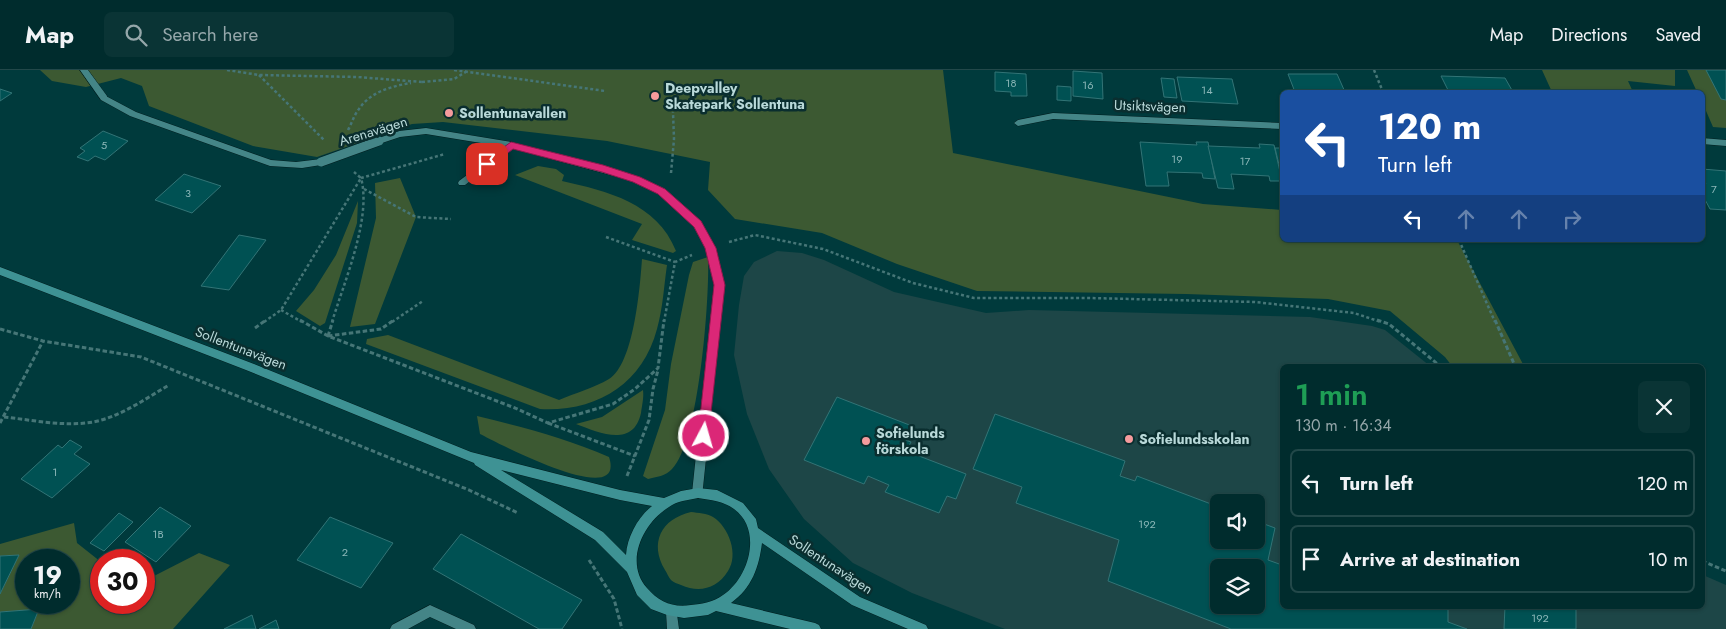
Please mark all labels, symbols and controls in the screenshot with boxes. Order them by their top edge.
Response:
search box [104,12,454,57]
text: Map [25,17,74,52]
icon: search [122,21,150,49]
text: Search here [162,21,258,48]
text: Map [1490,22,1523,48]
text: Directions [1551,22,1627,48]
text: Saved [1655,22,1701,48]
house number: 18 [1006,75,1016,91]
house number: 16 [1082,77,1094,93]
place label: Deepvalley Skatepark Sollentuna [665,78,805,114]
house number: 14 [1201,82,1213,98]
marker: Deepvalley Skatepark Sollentuna [649,90,661,102]
street label: Utsiktsvägen [1114,95,1186,117]
text: 120 m [1378,102,1481,152]
place label: Sollentunavallen [459,103,566,123]
marker: Sollentunavallen [443,107,455,119]
icon: left [1295,110,1360,175]
street label: Arenavägen [336,111,410,151]
house number: 5 [101,137,107,153]
pin [466,143,508,185]
text: Turn left [1378,148,1452,180]
icon: arrive [473,150,501,178]
house number: 19 [1171,151,1183,167]
house number: 17 [1240,153,1251,169]
house number: 7 [1711,181,1717,197]
house number: 3 [185,185,191,201]
icon: left [1399,205,1427,233]
icon: ahead [1452,205,1480,233]
icon: ahead [1505,205,1533,233]
icon: right [1558,205,1586,233]
street label: Sollentunavägen [192,321,290,375]
text: 1 min [1295,373,1368,416]
button: close [1638,381,1690,433]
position arrow [677,409,729,461]
text: 130 m · 16:34 [1295,414,1392,437]
place label: Sofielunds förskola [876,423,945,459]
place label: Sofielundsskolan [1139,429,1250,449]
marker: Sofielundsskolan [1123,433,1135,445]
marker: Sofielunds förskola [860,435,872,447]
house number: 1 [53,464,57,480]
icon: left [1297,469,1325,497]
text: Turn left [1340,470,1413,497]
text: 120 m [1637,470,1688,497]
map controls [1210,494,1265,614]
button: sound [1210,494,1265,549]
house number: 192 [1138,516,1156,532]
house number: 1B [152,526,164,542]
street label: Sollentunavägen [785,529,877,599]
house number: 2 [342,544,348,560]
icon: arrive [1297,545,1325,573]
text: Arrive at destination [1340,546,1520,573]
text: 10 m [1648,546,1688,573]
speed limit sign: 30 [90,549,155,614]
text: 19 [33,557,62,593]
button: layers [1210,559,1265,614]
text: km/h [34,585,61,603]
house number: 192 [1531,610,1549,626]

